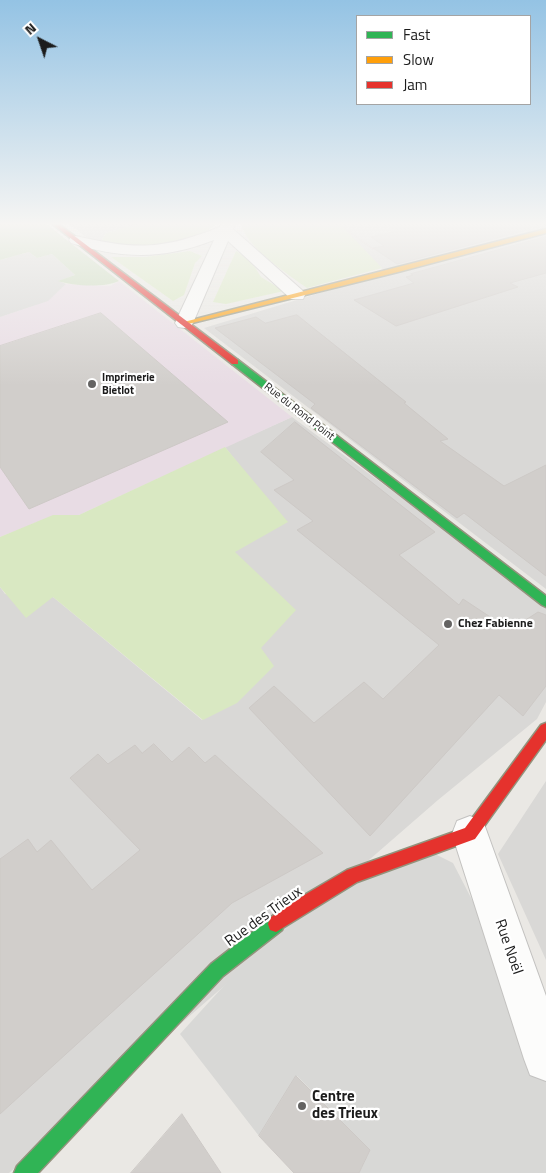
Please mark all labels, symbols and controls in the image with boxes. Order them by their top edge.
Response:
north arrow [15,15,65,65]
legend [356,15,531,105]
text: N [19,17,40,39]
text: Fast [403,23,430,46]
text: Slow [403,48,434,71]
text: Jam [403,73,427,96]
place label: Imprimerie Bietlot [102,371,155,397]
marker: Imprimerie Bietlot [86,378,98,390]
street label: Rue du Rond Point [261,380,337,444]
place label: Chez Fabienne [458,617,533,631]
marker: Chez Fabienne [442,618,454,630]
street label: Rue des Trieux [222,883,306,951]
street label: Rue Noël [490,917,526,977]
place label: Centre des Trieux [312,1088,378,1123]
marker: Centre des Trieux [296,1100,308,1112]

